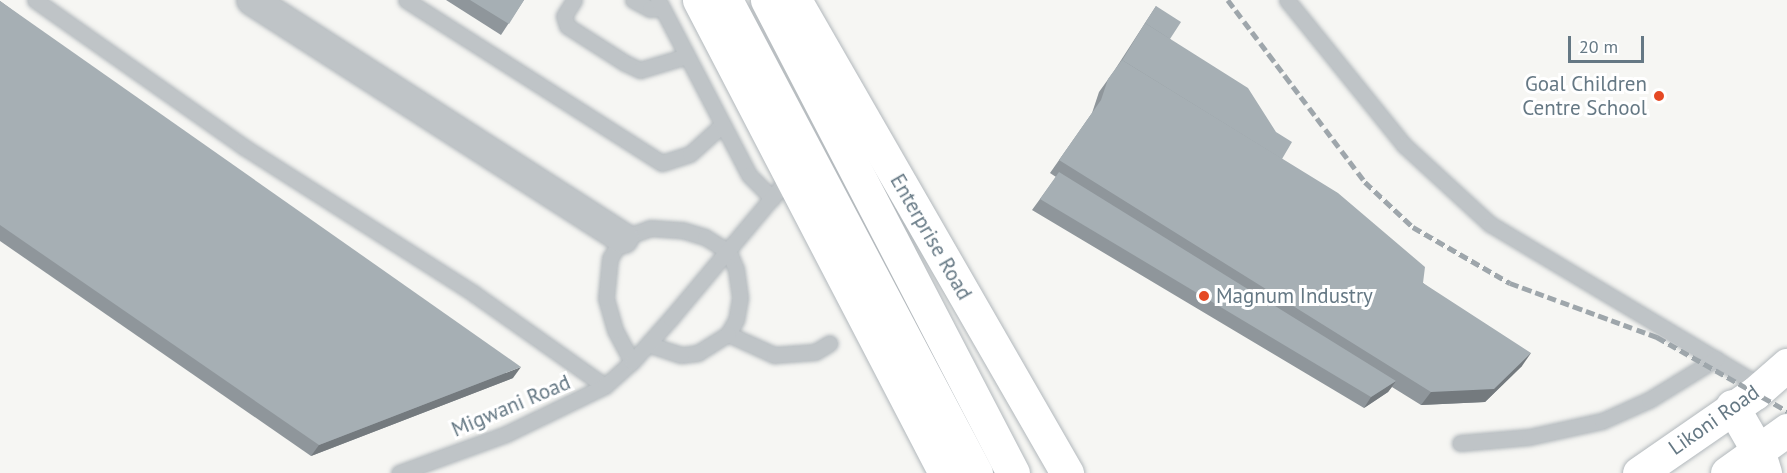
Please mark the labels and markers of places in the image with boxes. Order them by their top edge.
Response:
place label: Goal Children Centre School [1522,71,1647,121]
marker: Goal Children Centre School [1652,89,1666,103]
place label: Magnum Industry [1216,283,1373,309]
marker: Magnum Industry [1197,289,1211,303]

